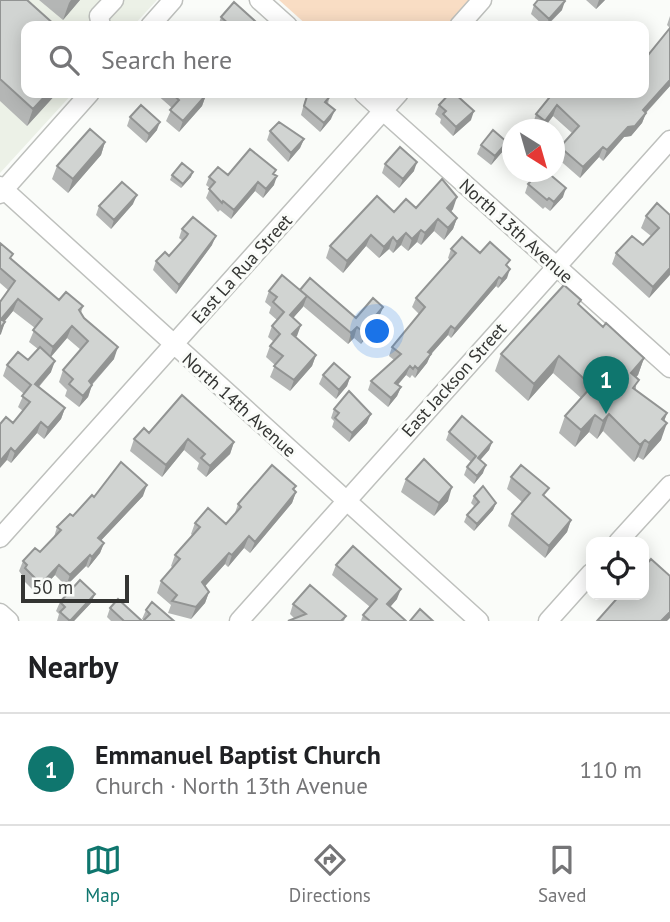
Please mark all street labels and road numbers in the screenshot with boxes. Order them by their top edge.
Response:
street label: North 13th Avenue [455,174,578,288]
street label: East La Rua Street [186,209,297,328]
street label: East Jackson Street [396,318,511,442]
street label: North 14th Avenue [178,348,301,462]

